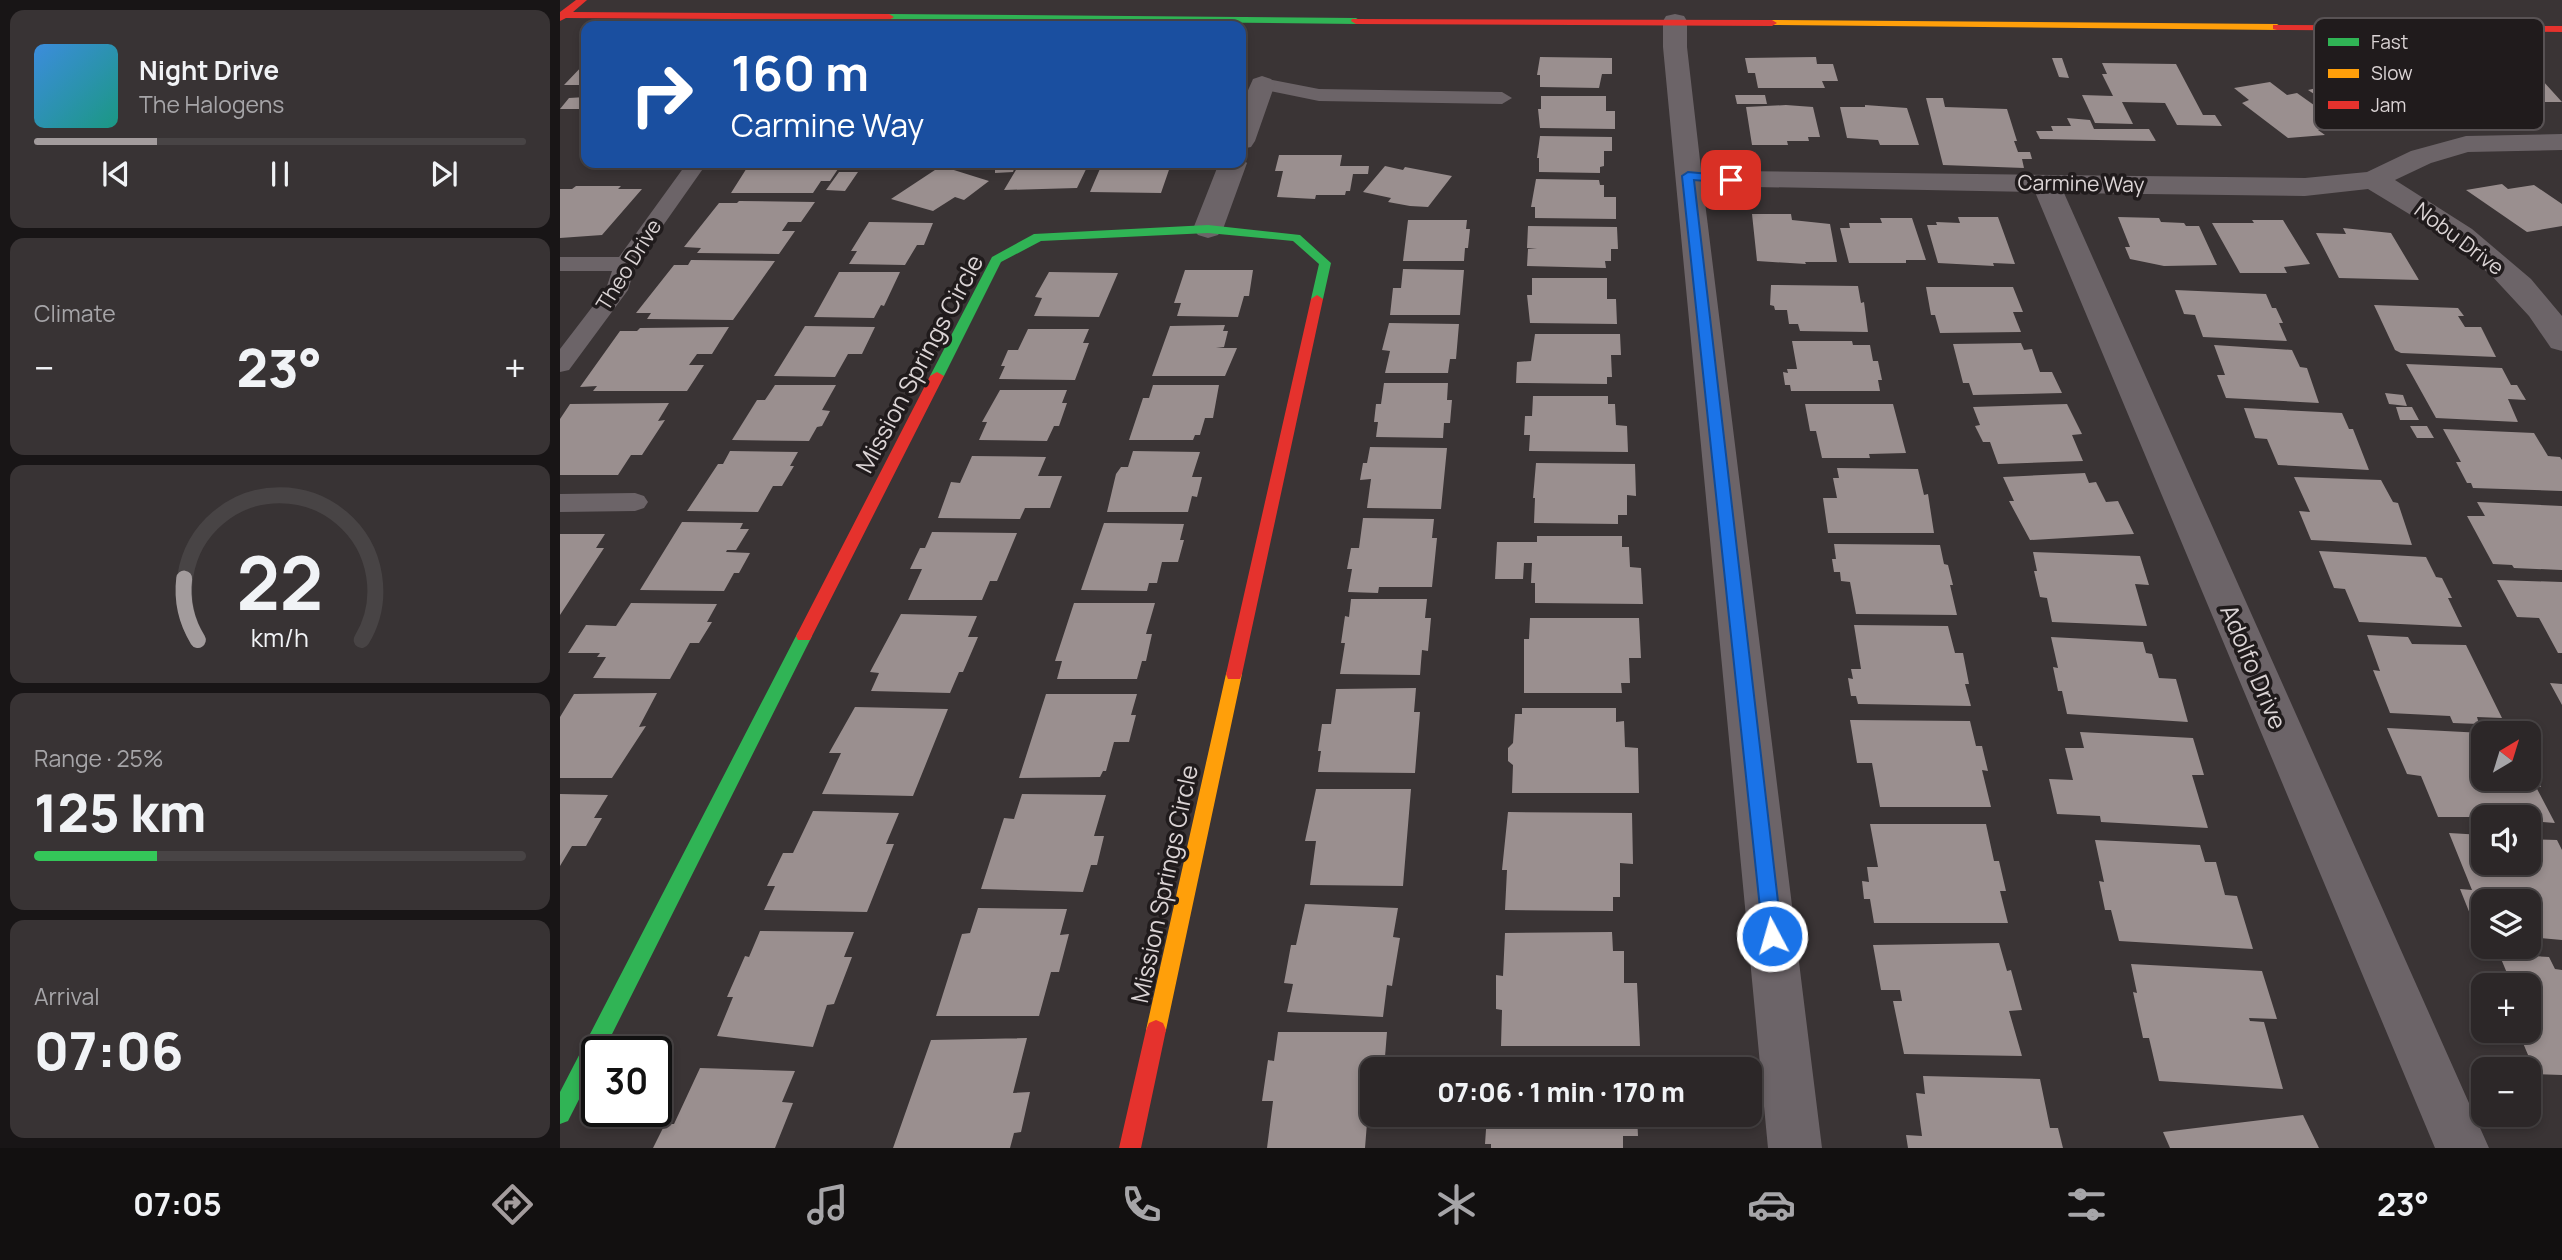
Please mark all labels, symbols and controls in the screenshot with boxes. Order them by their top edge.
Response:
legend [2314,18,2544,130]
text: Fast [2371,29,2408,55]
text: 160 m [731,39,869,106]
icon: right [616,49,707,140]
text: Night Drive [139,52,279,88]
text: Slow [2371,60,2413,86]
text: The Halogens [139,88,284,120]
text: Jam [2371,92,2406,118]
text: Carmine Way [731,103,924,147]
pin [1701,150,1761,210]
icon: previous [97,155,135,193]
icon: pause [261,155,299,193]
icon: next [425,155,463,193]
icon: arrive [1712,161,1750,199]
street label: Carmine Way [2017,168,2145,198]
street label: Nobu Drive [2409,195,2510,281]
street label: Theo Drive [589,213,667,316]
street label: Mission Springs Circle [847,248,990,478]
text: Climate [34,297,116,329]
text: 23° [237,332,322,403]
text: − [34,341,55,393]
text: + [504,341,526,393]
text: 22 [237,532,323,632]
street label: Adolfo Drive [2213,599,2295,734]
text: km/h [251,620,309,655]
north arrow [2471,721,2541,791]
map controls [2471,721,2541,1127]
text: Range · 25% [34,742,164,774]
street label: Mission Springs Circle [1122,762,1205,1006]
text: 125 km [34,777,206,848]
button: sound [2471,805,2541,875]
button: layers [2471,889,2541,959]
position arrow [1735,899,1809,973]
button: + [2471,973,2541,1043]
text: Arrival [34,980,100,1012]
text: 07:06 [34,1015,183,1086]
speed limit sign: 30 [581,1036,672,1127]
button: − [2471,1057,2541,1127]
text: 07:06 · 1 min · 170 m [1437,1074,1685,1110]
icon: directions [488,1180,537,1229]
icon: music [803,1180,852,1229]
icon: phone [1117,1180,1166,1229]
icon: climate [1432,1180,1481,1229]
icon: car [1747,1180,1796,1229]
icon: filters [2062,1180,2111,1229]
text: 07:05 [133,1182,222,1226]
text: 23° [2377,1182,2429,1226]

